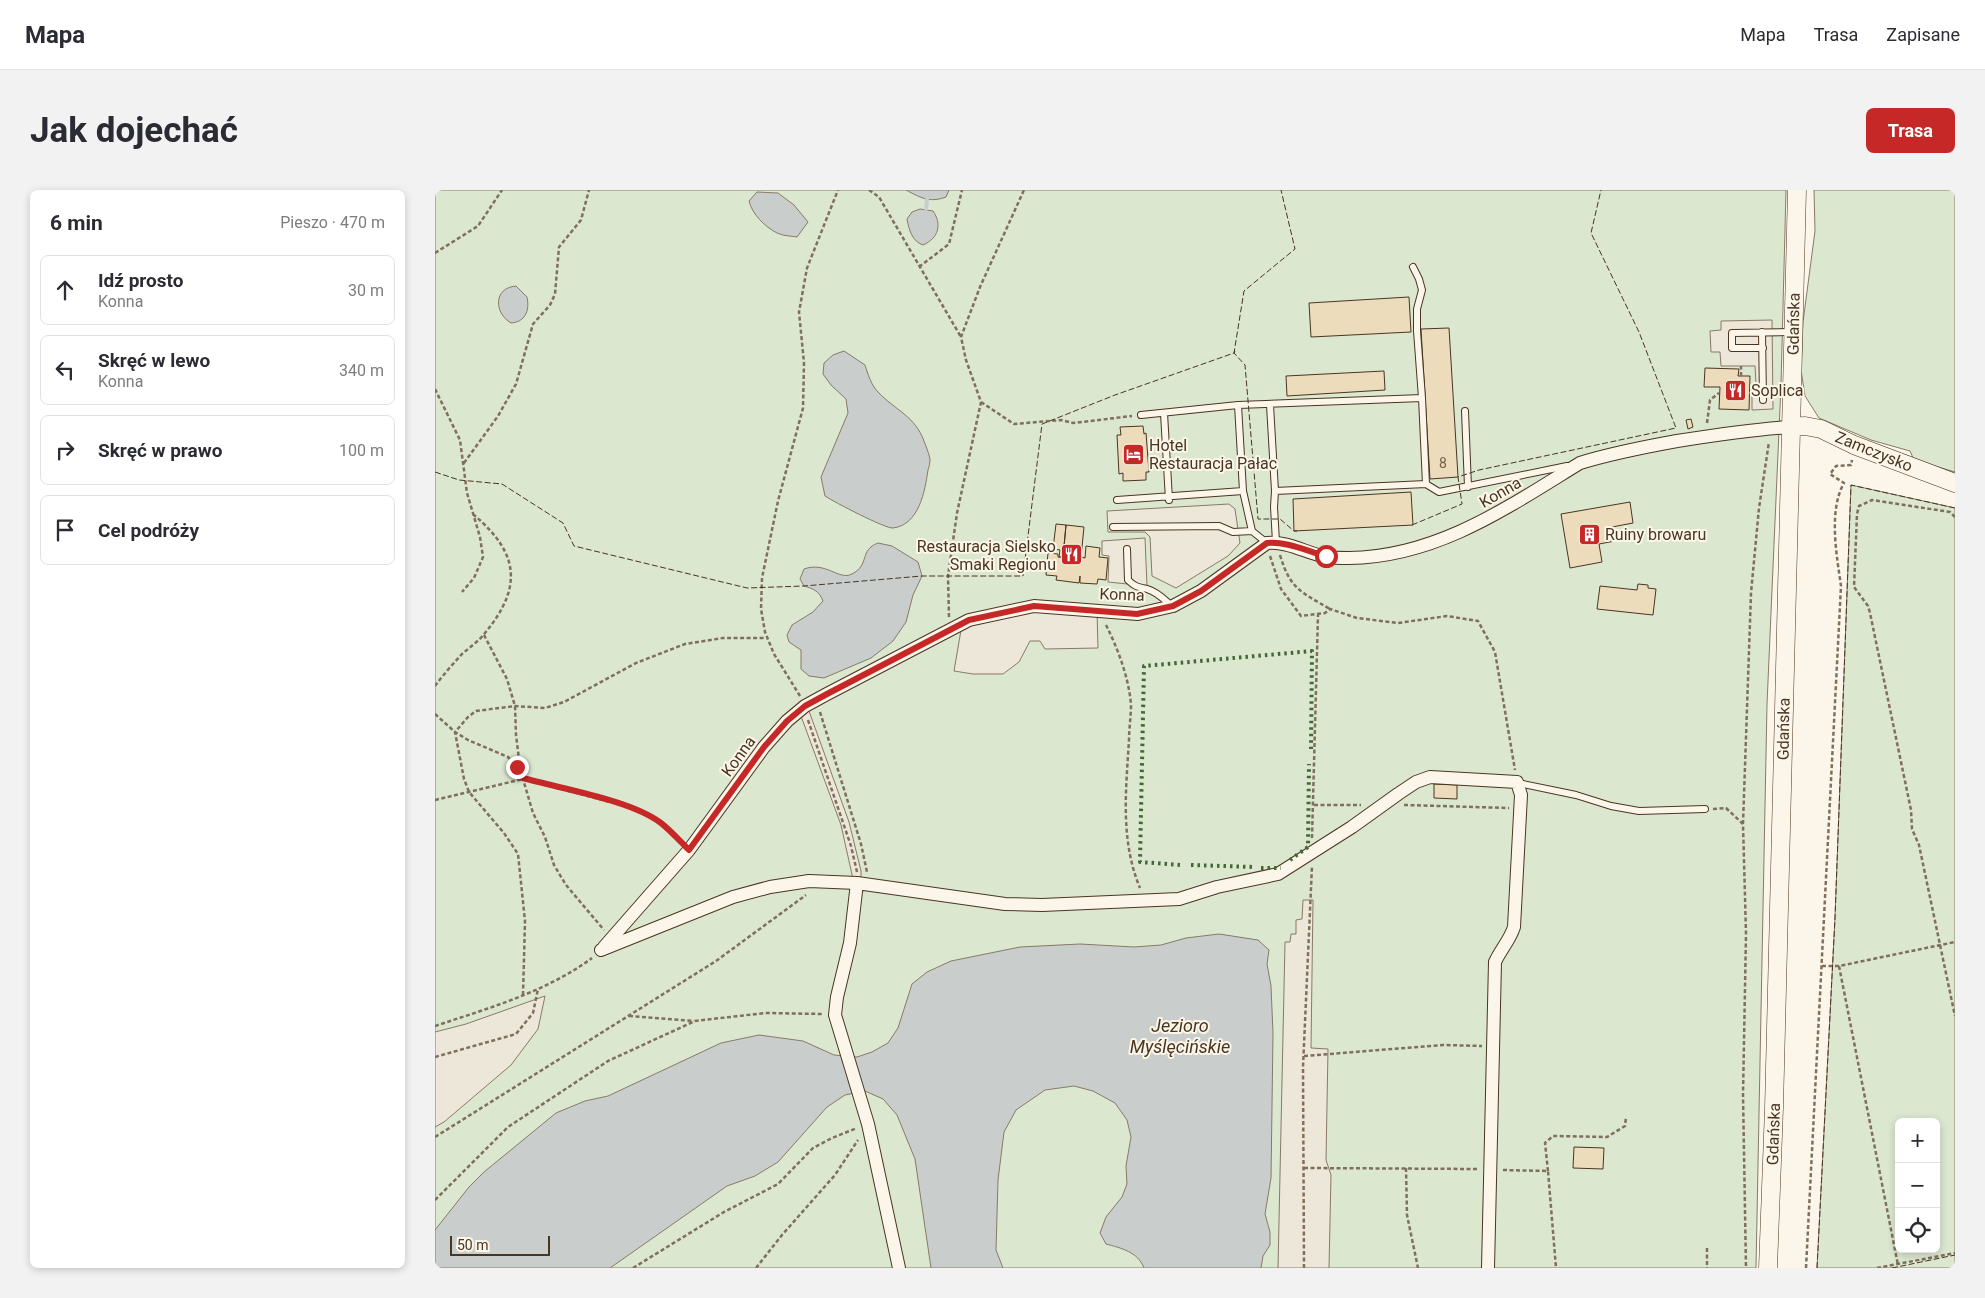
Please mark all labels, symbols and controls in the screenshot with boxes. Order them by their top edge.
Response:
text: Mapa [25,21,85,49]
text: Mapa [1740,24,1786,45]
text: Trasa [1814,24,1858,45]
text: Zapisane [1886,24,1960,45]
button: Trasa [1866,108,1955,153]
text: Jak dojechać [30,110,238,151]
text: 6 min [50,211,103,235]
text: Pieszo · 470 m [280,213,385,232]
text: Idź prosto [98,269,183,292]
icon: ahead [51,276,79,304]
text: 30 m [348,281,384,300]
text: Konna [98,292,143,311]
street label: Gdańska [1783,293,1804,355]
text: Skręć w lewo [98,349,210,372]
icon: left [51,356,79,384]
text: 340 m [339,361,384,380]
text: Konna [98,372,143,391]
restaurant icon: Soplica [1723,378,1747,402]
place label: Soplica [1751,381,1803,400]
street label: Zamczysko [1832,427,1915,476]
icon: right [51,436,79,464]
place label: Hotel Restauracja Pałac [1149,436,1277,473]
text: Skręć w prawo [98,439,222,462]
text: 100 m [339,441,384,460]
hotel icon: Hotel Restauracja Pałac [1121,442,1145,466]
house number: 8 [1439,455,1447,471]
street label: Konna [1476,473,1525,512]
icon: arrive [51,516,79,544]
text: Cel podróży [98,519,199,542]
building icon: Ruiny browaru [1577,522,1601,546]
place label: Ruiny browaru [1605,525,1706,544]
place label: Restauracja Sielsko Smaki Regionu [917,537,1056,574]
restaurant icon: Restauracja Sielsko Smaki Regionu [1060,543,1084,567]
route start [1315,545,1338,568]
street label: Konna [1099,584,1145,605]
street label: Gdańska [1773,698,1794,760]
street label: Konna [717,732,759,780]
route end [506,756,529,779]
water label: Jezioro Myślęcińskie [1130,1015,1230,1057]
street label: Gdańska [1763,1102,1784,1166]
map controls [1895,1118,1940,1253]
button: + [1895,1118,1940,1163]
button: − [1895,1163,1940,1208]
button: locate [1895,1208,1940,1253]
scale bar [450,1233,550,1256]
text: 50 m [457,1237,489,1253]

